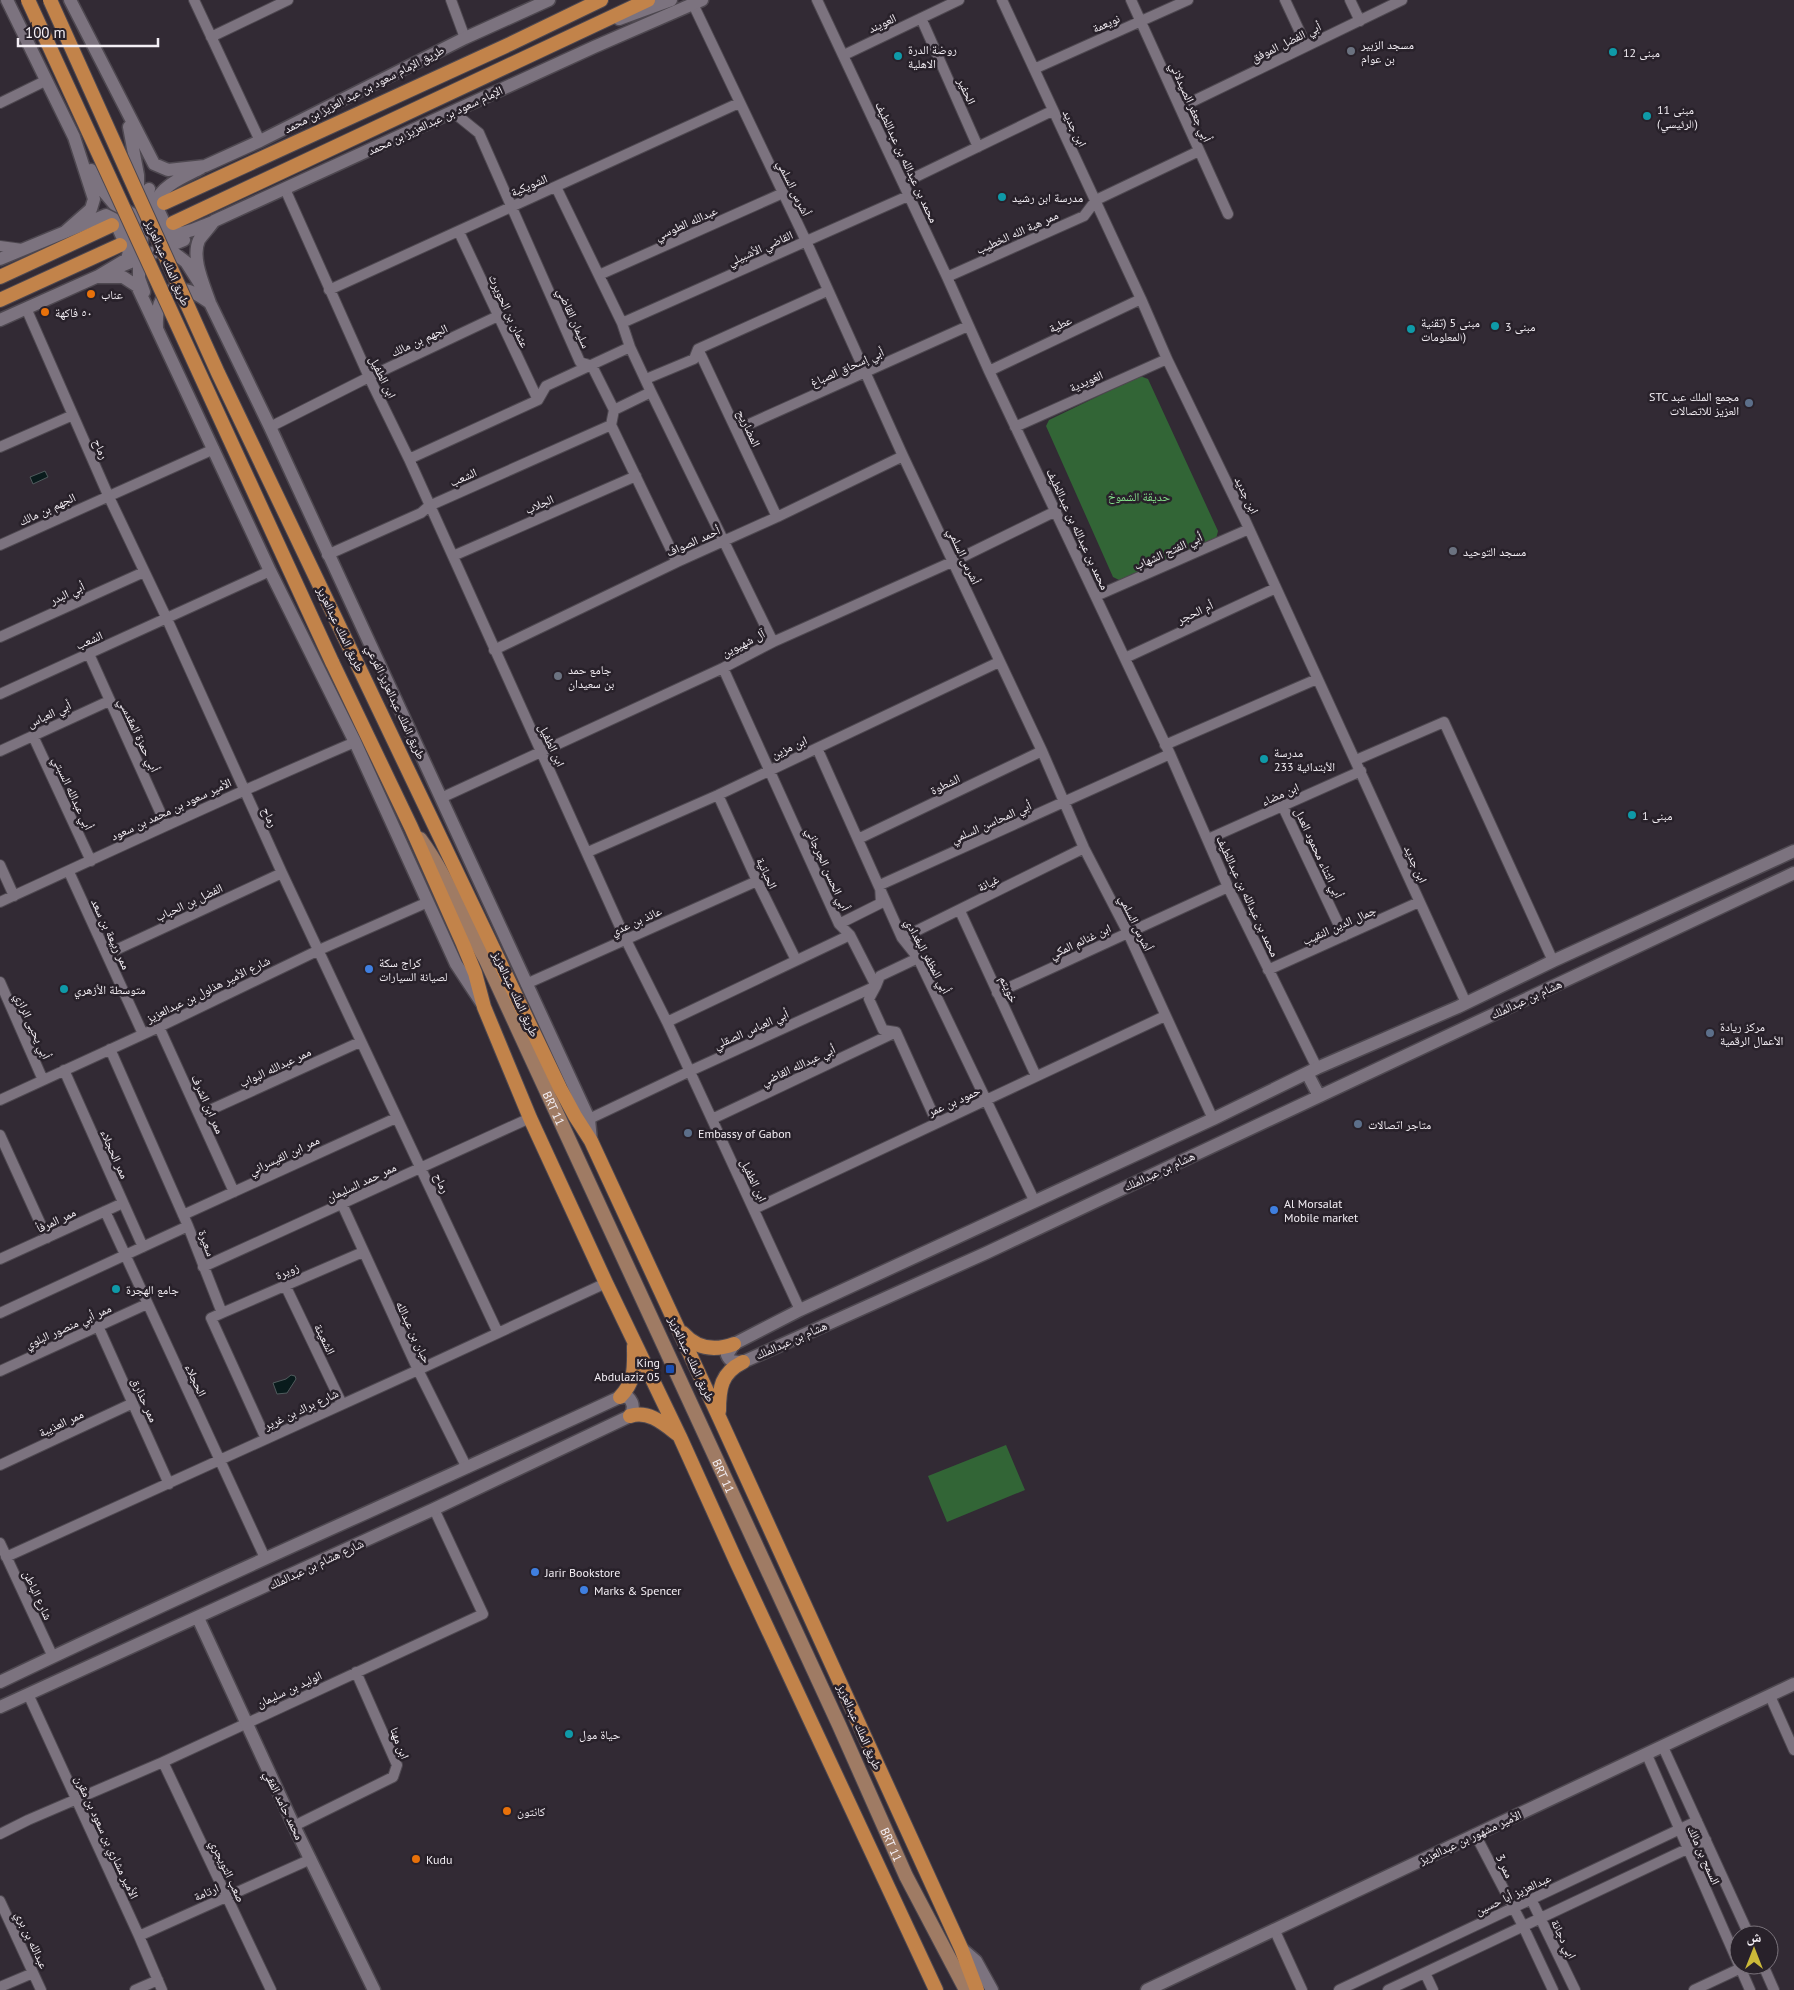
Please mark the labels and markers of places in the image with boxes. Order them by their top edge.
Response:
place label: مسجد الزبير بن عوام [1360,37,1414,67]
place label: روضة الدرة الاهلية [908,42,957,71]
marker: مسجد الزبير بن عوام [1345,45,1357,57]
place label: مبنى 12 [1623,45,1660,60]
marker: مبنى 12 [1607,46,1619,58]
marker: روضة الدرة الاهلية [892,50,904,62]
place label: مبنى 11 (الرئيسي) [1657,102,1698,134]
marker: مبنى 11 (الرئيسي) [1641,110,1653,122]
place label: مدرسة ابن رشيد [1012,190,1083,205]
marker: مدرسة ابن رشيد [996,191,1008,203]
place label: عناب [101,287,123,302]
marker: عناب [85,288,97,300]
place label: ٥٠ فاكهة [55,305,92,320]
marker: ٥٠ فاكهة [39,306,51,318]
place label: مبنى 5 (تقنية المعلومات) [1421,315,1480,344]
place label: مبنى 3 [1505,319,1535,334]
marker: مبنى 3 [1489,320,1501,332]
marker: مبنى 5 (تقنية المعلومات) [1405,323,1417,335]
place label: STC مجمع الملك عبد العزيز للاتصالات [1649,389,1739,418]
marker: STC مجمع الملك عبد العزيز للاتصالات [1743,397,1755,409]
place label: مسجد التوحيد [1463,544,1526,559]
marker: مسجد التوحيد [1447,545,1459,557]
place label: جامع حمد بن سعيدان [568,662,614,691]
marker: جامع حمد بن سعيدان [552,670,564,682]
place label: مدرسة الأبتدائية 233 [1274,745,1335,774]
marker: مدرسة الأبتدائية 233 [1258,753,1270,765]
place label: مبنى 1 [1642,808,1672,823]
marker: مبنى 1 [1626,809,1638,821]
place label: كراج سكة لصيانة السيارات [379,955,448,984]
marker: كراج سكة لصيانة السيارات [363,963,375,975]
place label: متوسطة الأزهري [74,982,146,1000]
marker: متوسطة الأزهري [58,983,70,995]
place label: مركز ريادة الأعمال الرقمية [1720,1019,1784,1048]
marker: مركز ريادة الأعمال الرقمية [1704,1027,1716,1039]
place label: متاجر اتصالات [1368,1117,1431,1132]
marker: متاجر اتصالات [1352,1118,1364,1130]
place label: Embassy of Gabon [698,1126,791,1141]
marker: Embassy of Gabon [682,1127,694,1139]
place label: Al Morsalat Mobile market [1284,1196,1358,1225]
marker: Al Morsalat Mobile market [1268,1204,1280,1216]
place label: جامع الهجرة [126,1282,179,1297]
marker: جامع الهجرة [110,1283,122,1295]
place label: King Abdulaziz 05 [594,1355,660,1384]
marker: King Abdulaziz 05 [664,1363,676,1375]
place label: Jarir Bookstore [544,1565,620,1580]
marker: Jarir Bookstore [529,1566,541,1578]
place label: Marks & Spencer [594,1583,681,1598]
marker: Marks & Spencer [578,1584,590,1596]
place label: حياة مول [579,1727,621,1742]
marker: حياة مول [563,1728,575,1740]
place label: كانتون [517,1804,545,1819]
marker: كانتون [501,1805,513,1817]
place label: Kudu [426,1852,452,1867]
marker: Kudu [410,1853,422,1865]

